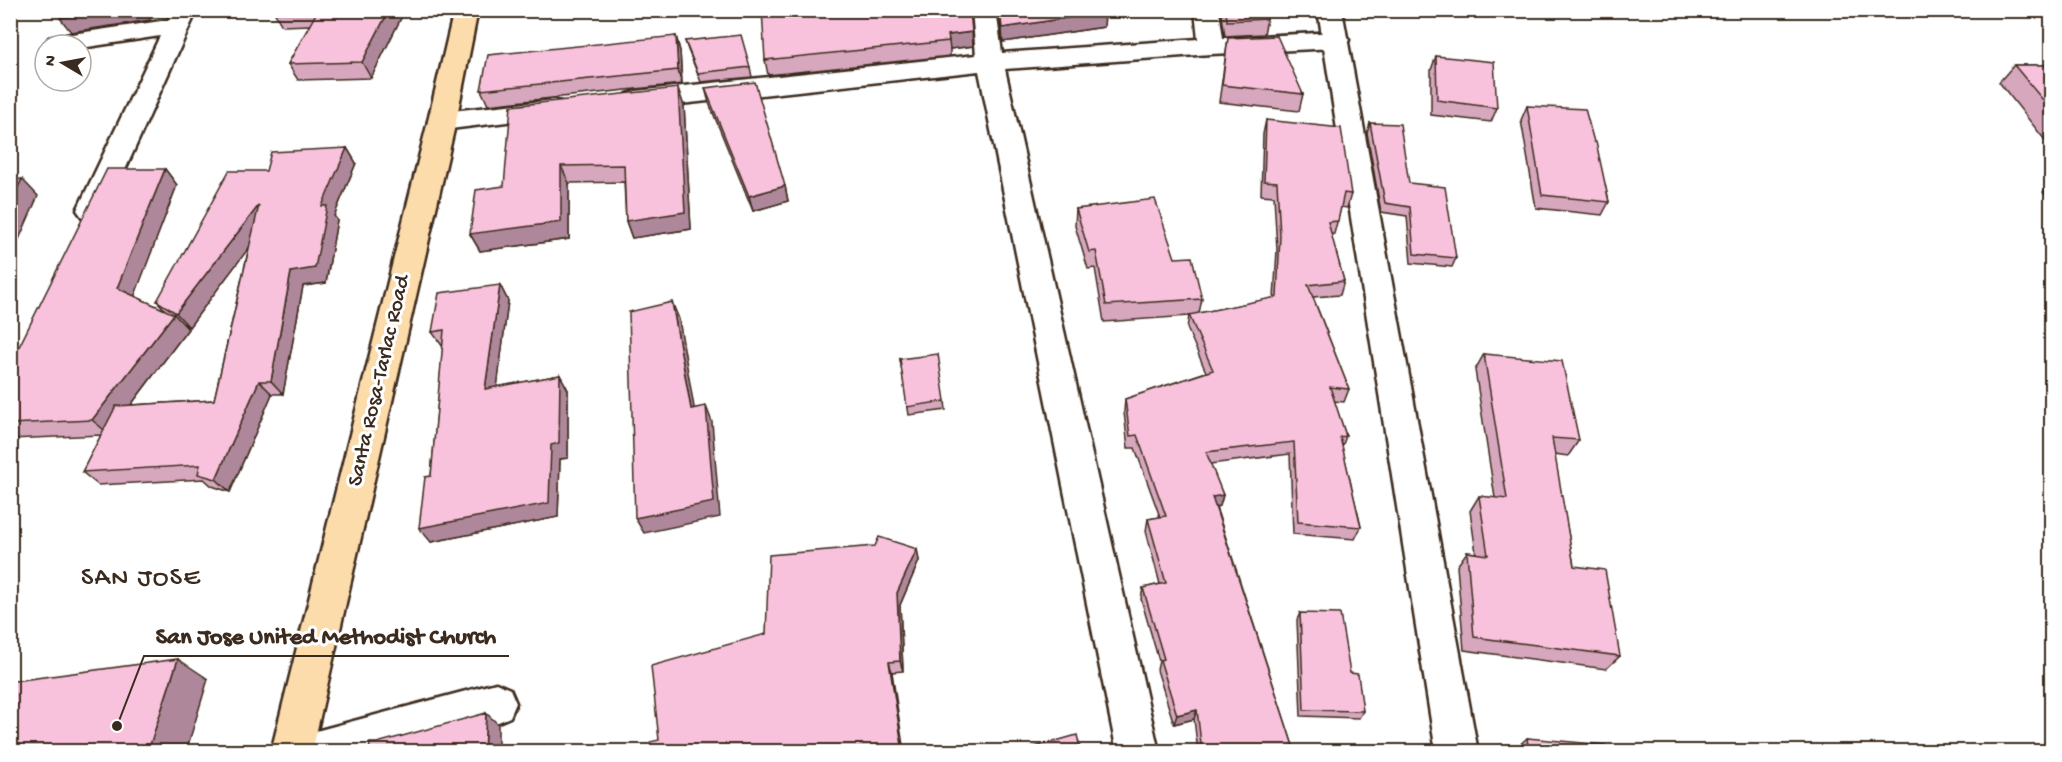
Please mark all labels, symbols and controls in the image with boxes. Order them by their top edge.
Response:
north arrow [33,33,93,93]
text: N [41,54,62,68]
street label: Santa Rosa-Tarlac Road [343,271,417,489]
district label: SAN JOSE [81,564,201,595]
callout: San Jose United Methodist Church [144,614,509,656]
text: San Jose United Methodist Church [156,624,496,653]

